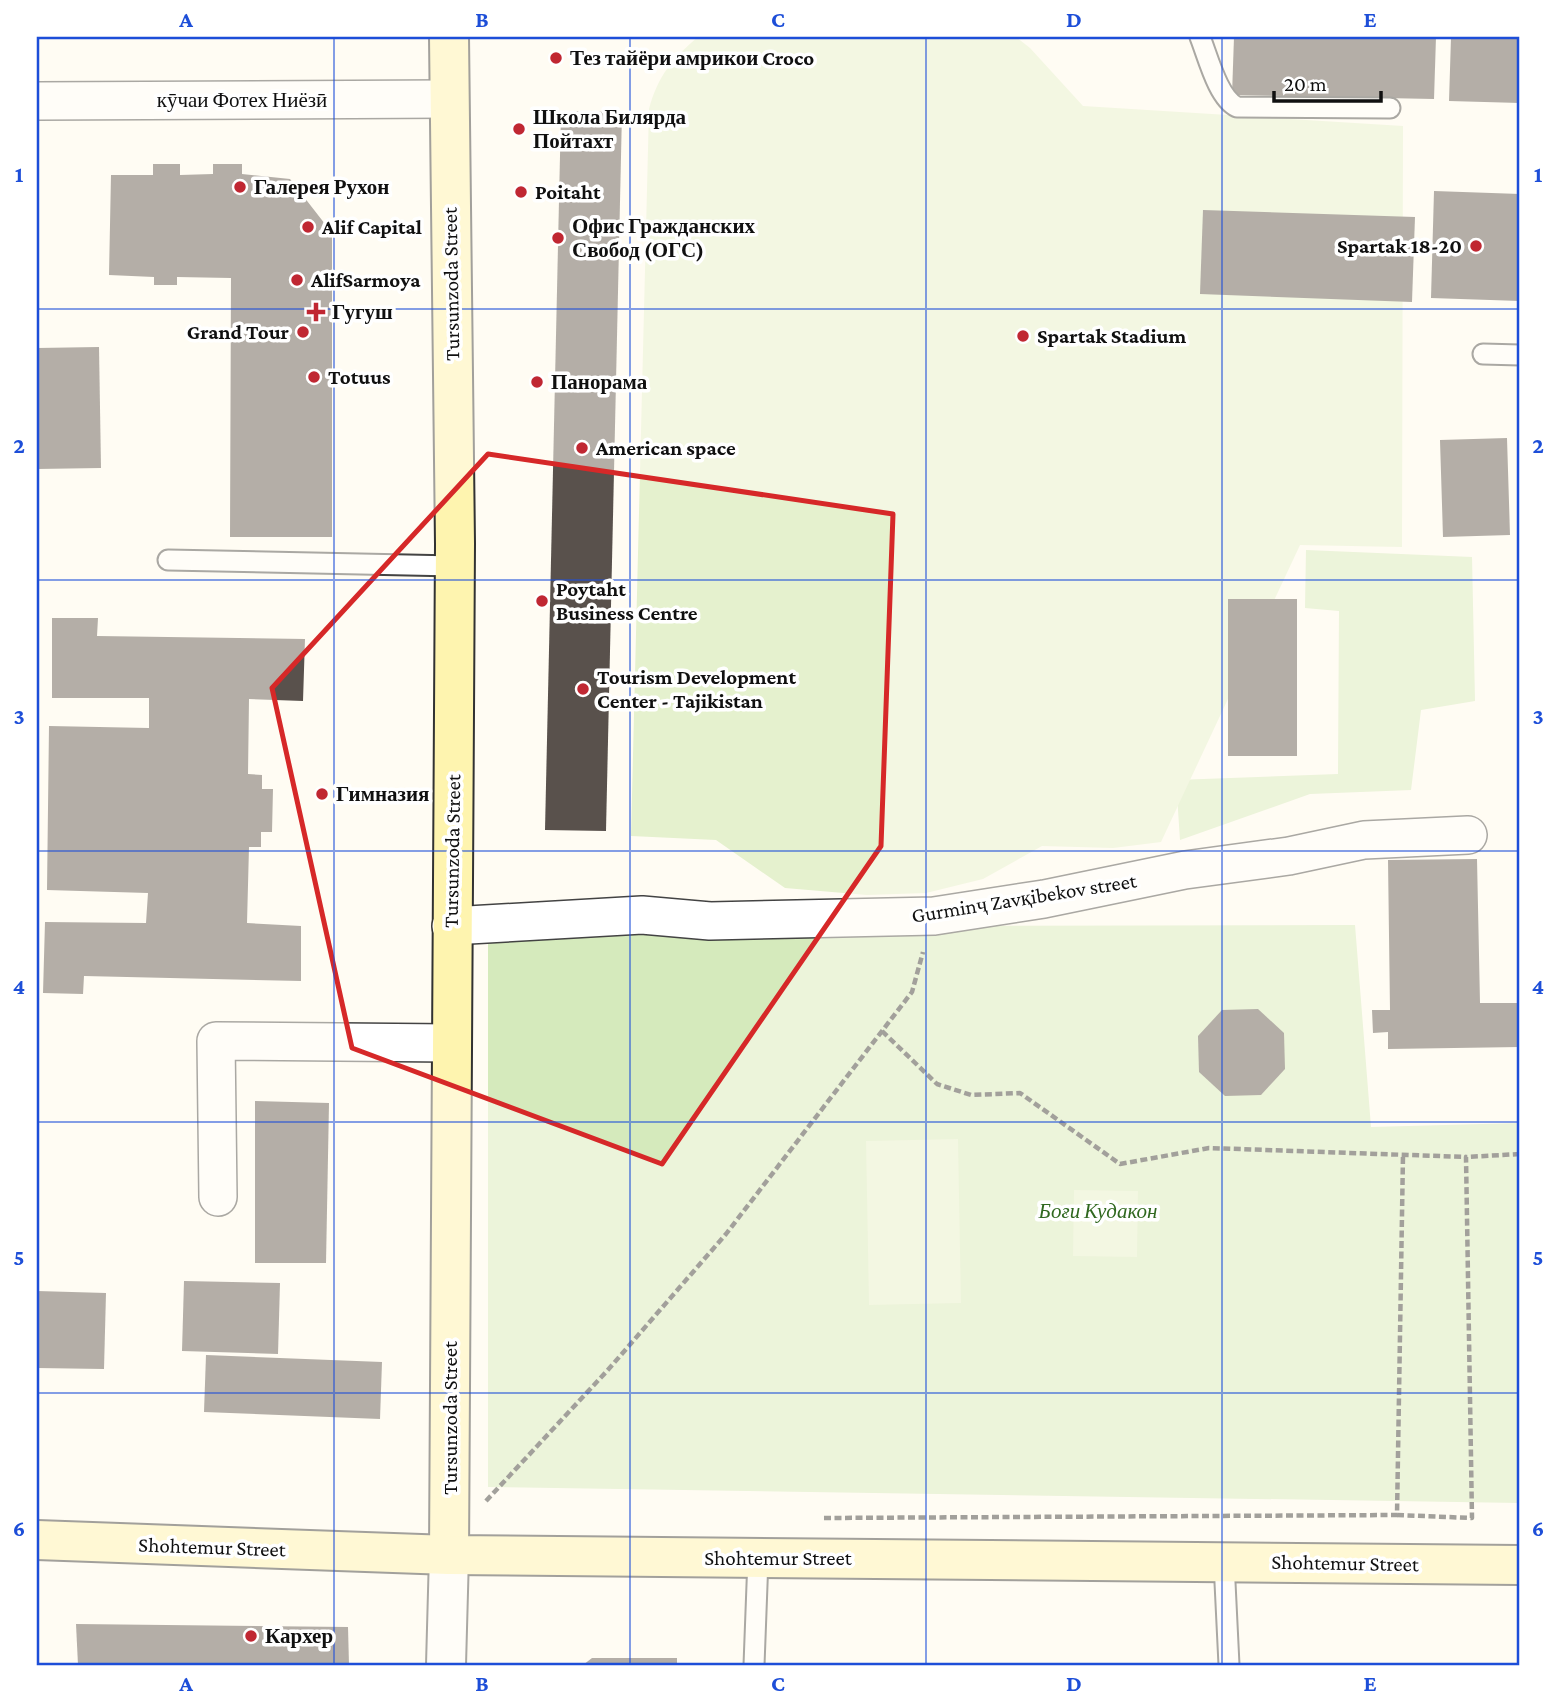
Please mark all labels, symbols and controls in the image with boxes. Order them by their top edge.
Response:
text: A [178,6,193,32]
text: B [475,6,489,32]
text: C [771,6,785,32]
text: D [1066,6,1082,32]
text: E [1363,6,1377,32]
place label: Тез тайёри амрикои Croco [570,46,814,70]
marker: Тез тайёри амрикои Croco [548,50,564,66]
scale bar [1274,60,1380,104]
text: 20 m [1284,72,1327,96]
street label: кӯчаи Фотех Ниёзӣ [157,88,327,112]
place label: Школа Билярда Пойтахт [533,105,687,153]
marker: Школа Билярда Пойтахт [511,121,527,137]
text: 1 [15,161,24,187]
text: 1 [1534,161,1543,187]
place label: Галерея Рухон [254,175,389,199]
marker: Галерея Рухон [232,179,248,195]
place label: Poitaht [535,180,601,204]
marker: Poitaht [513,184,529,200]
street label: Tursunzoda Street [438,206,464,361]
place label: Офис Гражданских Свобод (ОГС) [572,214,756,262]
place label: Alif Capital [321,215,422,239]
marker: Alif Capital [300,219,316,235]
marker: Офис Гражданских Свобод (ОГС) [550,230,566,246]
place label: Spartak 18-20 [1337,234,1462,258]
marker: Spartak 18-20 [1468,238,1484,254]
place label: AlifSarmoya [310,268,421,292]
marker: AlifSarmoya [289,272,305,288]
place label: Гугуш [332,300,393,324]
marker: Гугуш [306,302,326,322]
place label: Grand Tour [187,320,290,344]
marker: Grand Tour [295,324,311,340]
place label: Spartak Stadium [1037,324,1187,348]
marker: Spartak Stadium [1015,328,1031,344]
place label: Totuus [328,365,391,389]
marker: Totuus [306,369,322,385]
place label: Панорама [551,370,648,394]
marker: Панорама [529,374,545,390]
text: 2 [13,432,25,458]
text: 2 [1532,432,1544,458]
place label: American space [595,436,736,460]
marker: American space [574,440,590,456]
place label: Poytaht Business Centre [556,577,698,625]
marker: Poytaht Business Centre [534,593,550,609]
place label: Tourism Development Center - Tajikistan [597,665,796,713]
marker: Tourism Development Center - Tajikistan [575,681,591,697]
text: 3 [13,703,25,729]
text: 3 [1532,703,1544,729]
street label: Tursunzoda Street [439,773,465,928]
place label: Гимназия [336,782,429,806]
marker: Гимназия [314,786,330,802]
street label: Gurminҷ Zavқibekov street [910,868,1139,928]
text: 4 [13,973,25,999]
text: 4 [1532,973,1544,999]
park label: Боғи Кудакон [1038,1199,1157,1223]
text: 5 [13,1244,25,1270]
text: 5 [1532,1244,1544,1270]
street label: Tursunzoda Street [438,1340,462,1495]
text: 6 [13,1515,25,1541]
text: 6 [1532,1515,1544,1541]
street label: Shohtemur Street [138,1532,287,1562]
street label: Shohtemur Street [704,1546,853,1570]
street label: Shohtemur Street [1271,1550,1420,1576]
place label: Кархер [265,1624,333,1648]
marker: Кархер [243,1628,259,1644]
text: A [178,1670,193,1696]
text: B [475,1670,489,1696]
text: C [771,1670,785,1696]
text: D [1066,1670,1082,1696]
text: E [1363,1670,1377,1696]

